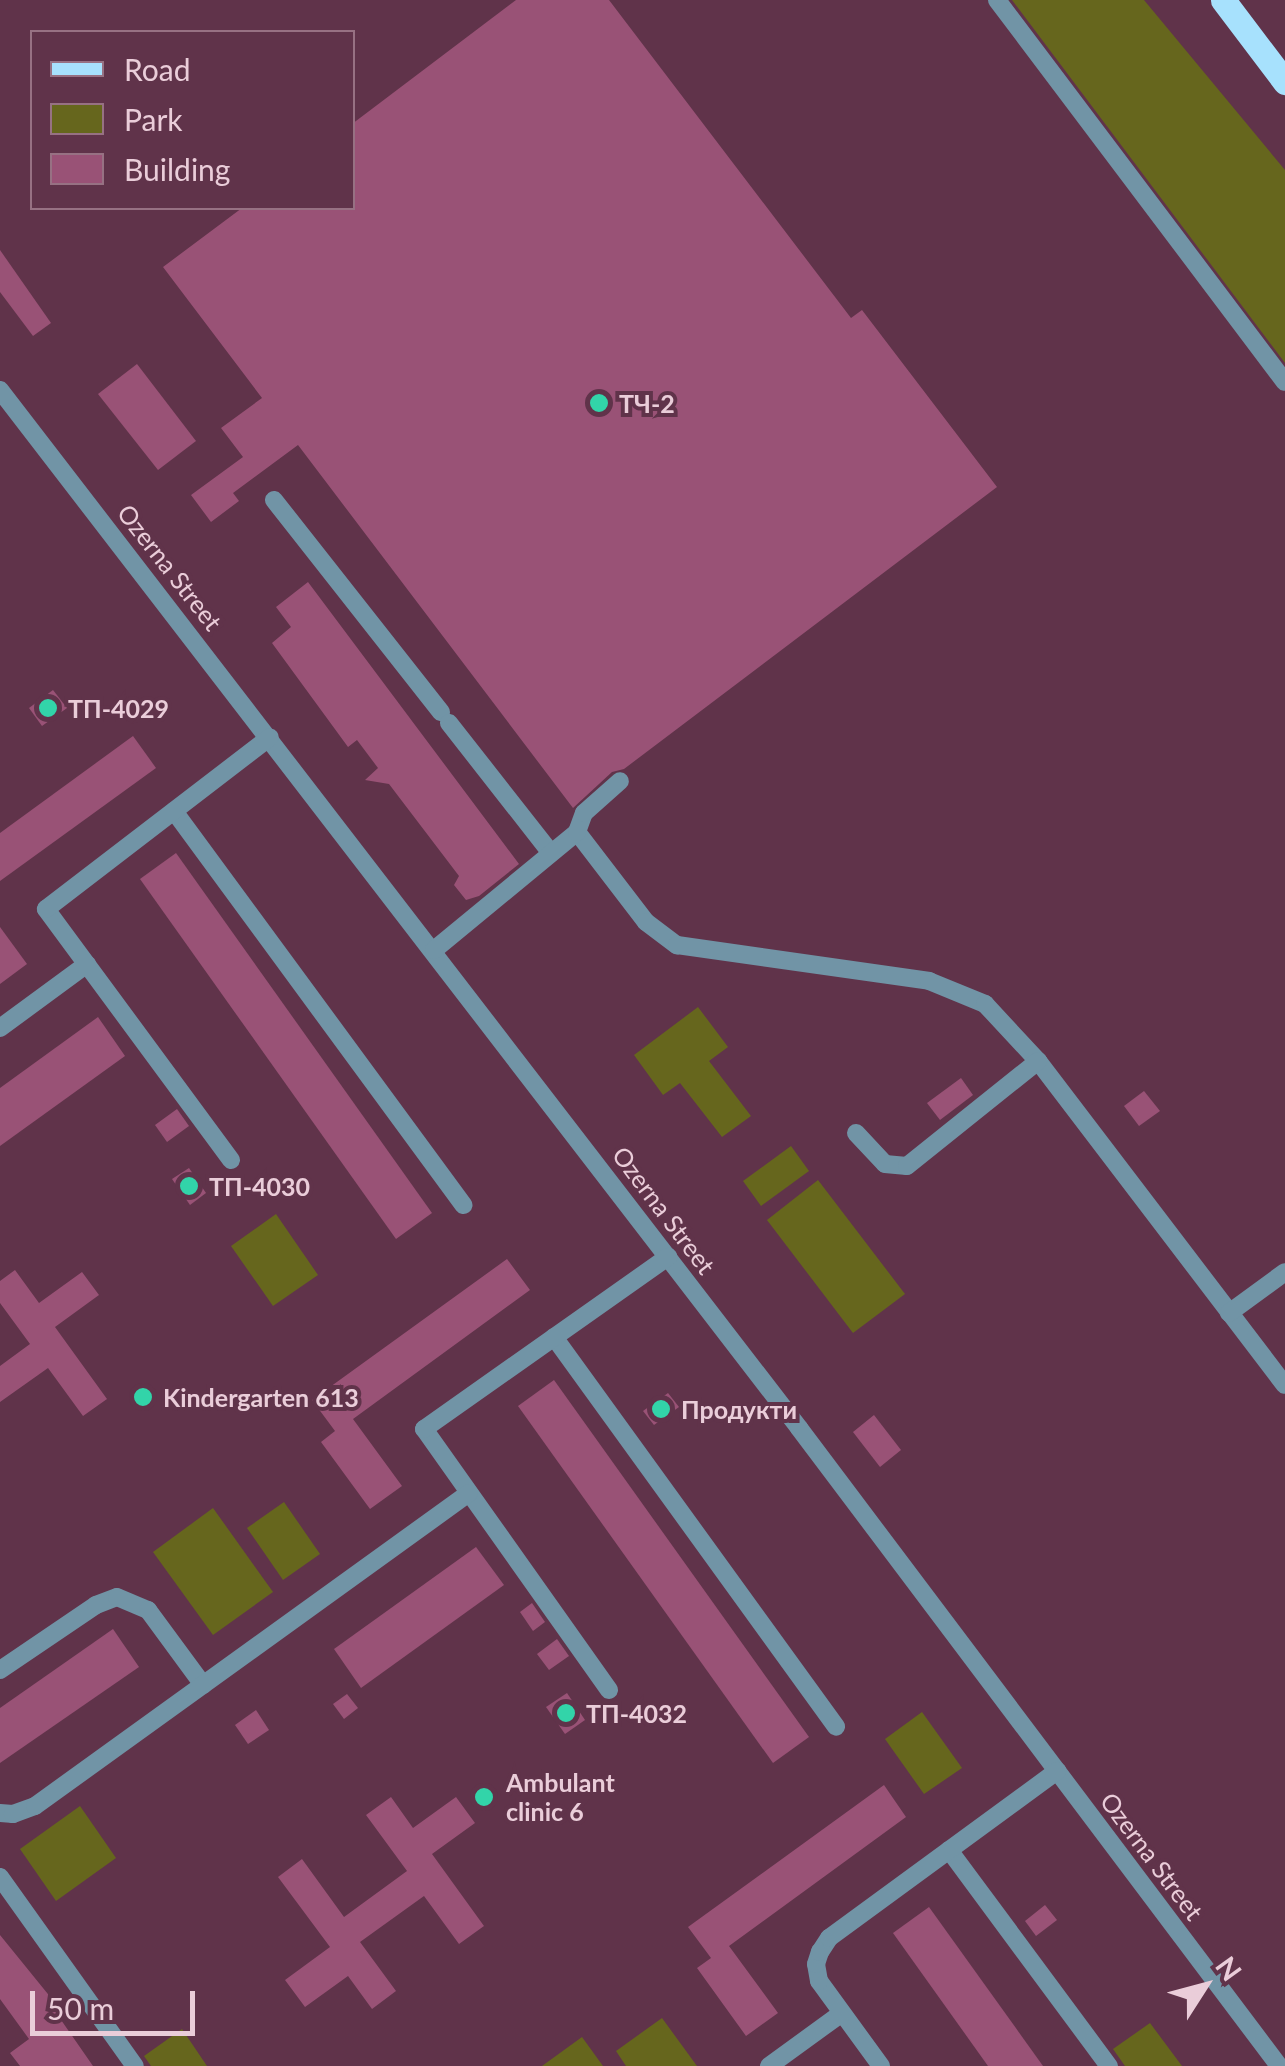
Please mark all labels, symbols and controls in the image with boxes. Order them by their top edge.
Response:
legend [30,30,355,210]
text: Road [124,51,191,87]
text: Park [124,101,183,137]
text: Building [124,151,230,187]
place label: ТЧ-2 [619,388,675,418]
marker: ТЧ-2 [588,392,610,414]
street label: Ozerna Street [111,498,229,636]
place label: ТП-4029 [68,693,169,723]
marker: ТП-4029 [37,697,59,719]
street label: Ozerna Street [606,1140,722,1280]
place label: ТП-4030 [209,1171,310,1201]
marker: ТП-4030 [178,1175,200,1197]
place label: Kindergarten 613 [163,1382,359,1412]
marker: Kindergarten 613 [132,1386,154,1408]
place label: Продукти [681,1394,797,1424]
marker: Продукти [650,1398,672,1420]
place label: ТП-4032 [586,1698,687,1728]
marker: ТП-4032 [555,1702,577,1724]
place label: Ambulant clinic 6 [506,1768,615,1827]
marker: Ambulant clinic 6 [471,1784,497,1810]
street label: Ozerna Street [1094,1786,1210,1926]
north arrow [1155,1936,1255,2036]
text: N [1209,1950,1249,1987]
scale bar [35,1971,200,2033]
text: 50 m [47,1990,114,2026]

